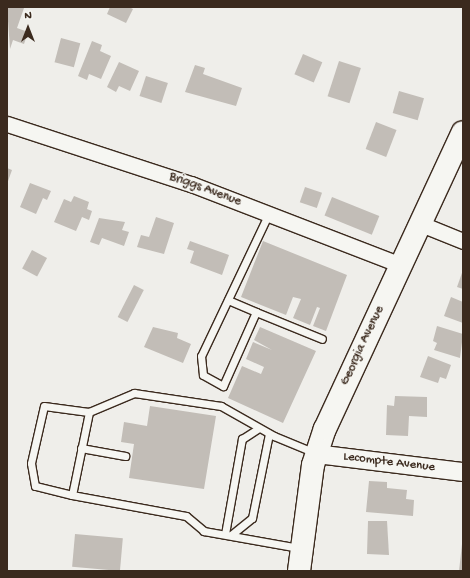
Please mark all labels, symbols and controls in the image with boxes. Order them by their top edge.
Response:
north arrow [8,8,48,48]
text: N [24,10,32,22]
street label: Briggs Avenue [167,170,243,210]
street label: Georgia Avenue [338,304,388,388]
street label: Lecompte Avenue [342,450,436,476]

